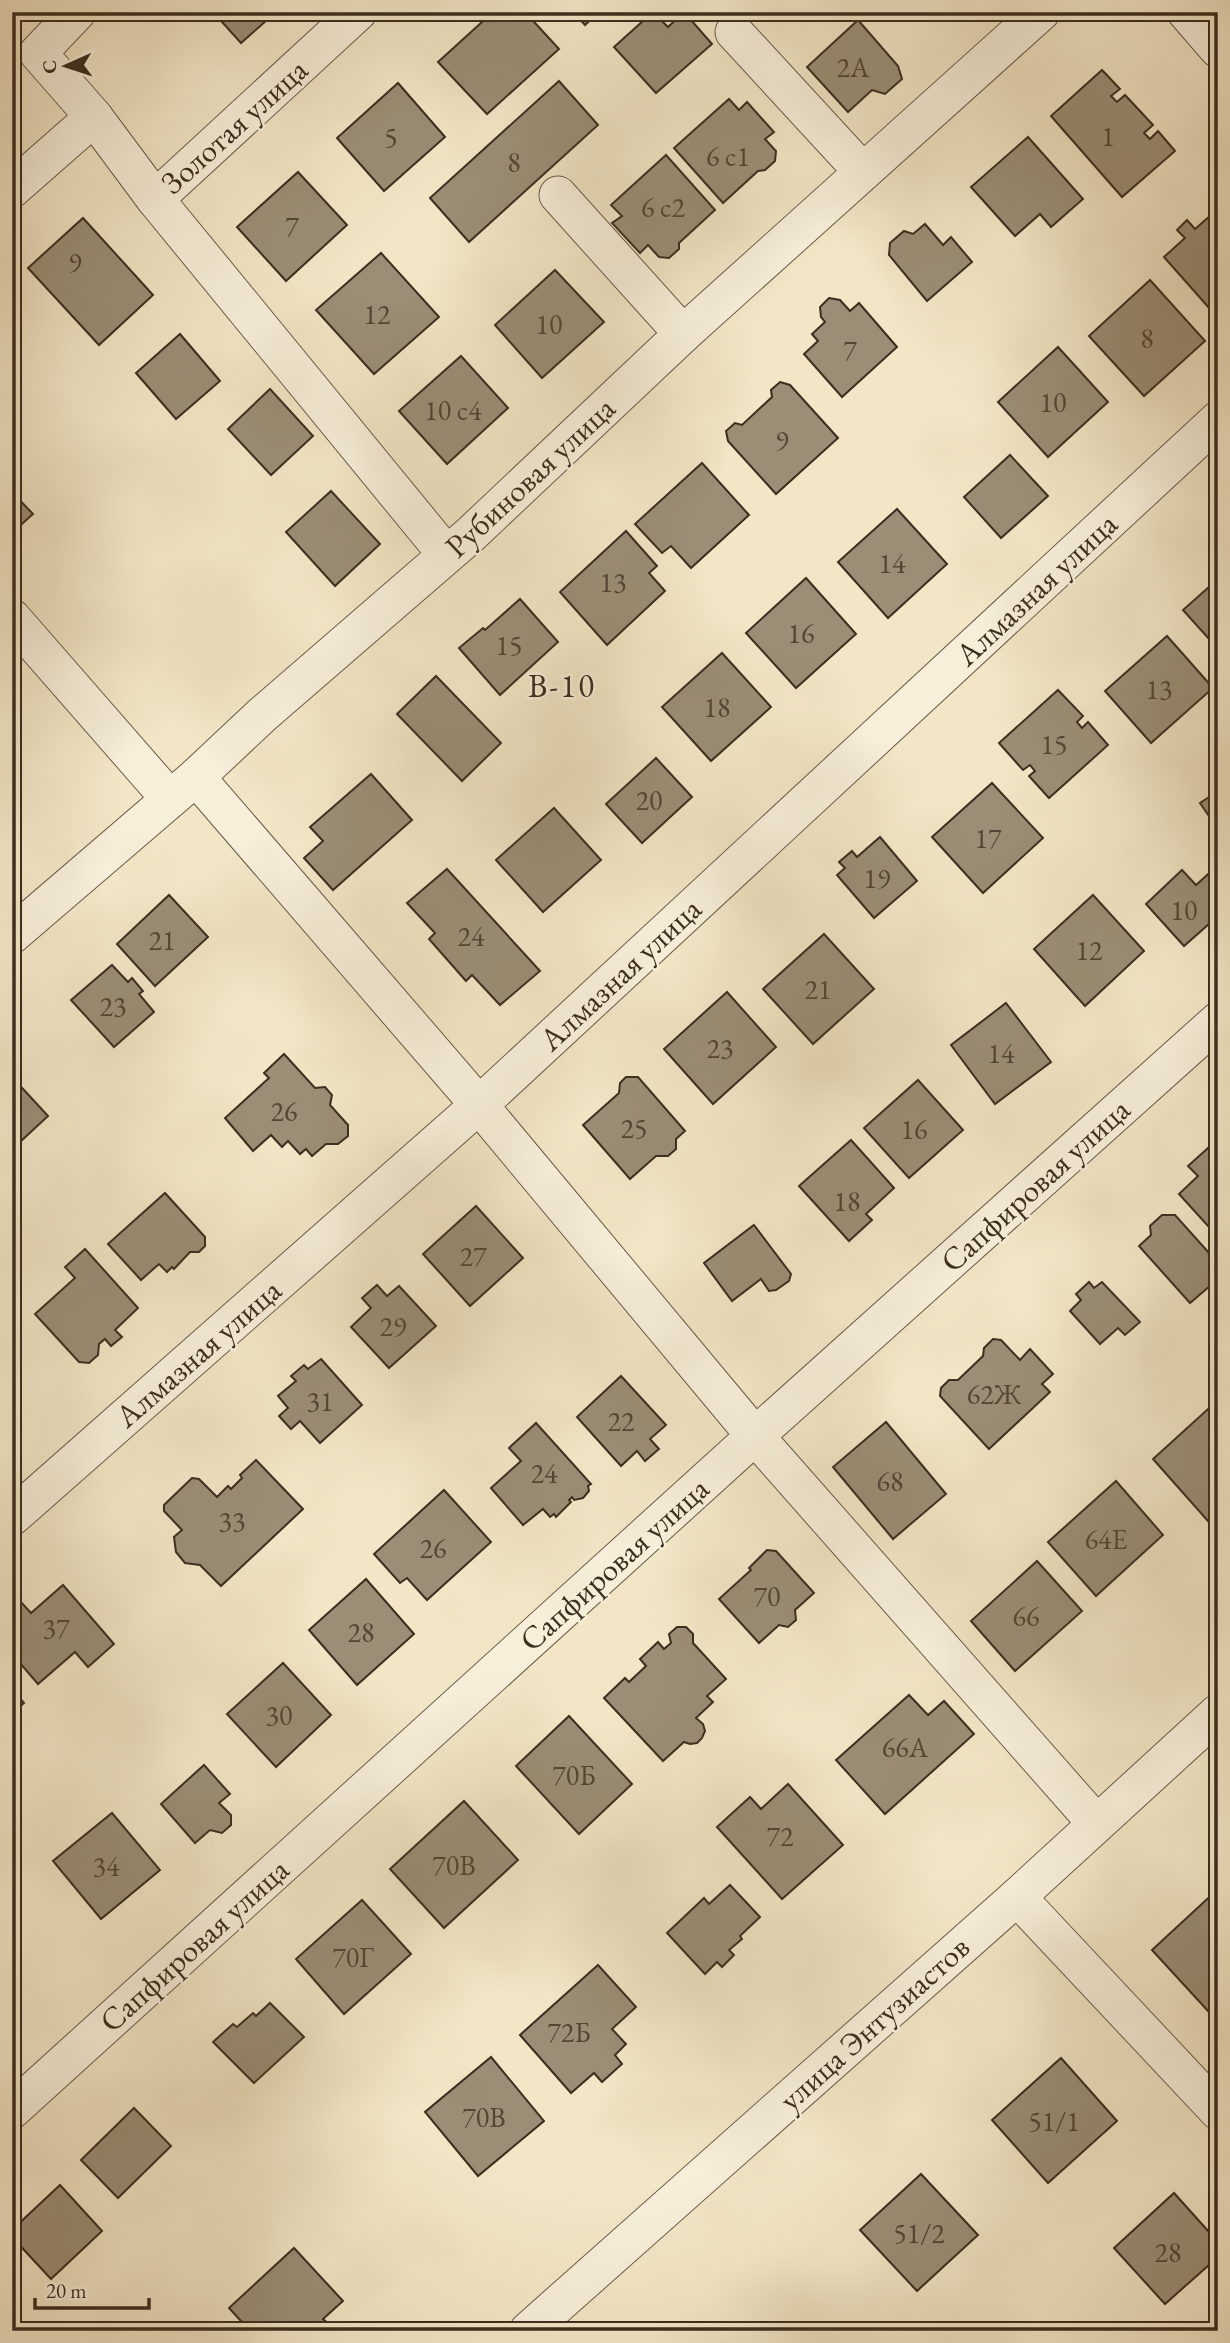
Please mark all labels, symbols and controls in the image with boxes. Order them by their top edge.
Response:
north arrow [32,32,102,102]
street label: Золотая улица [152,49,317,203]
house number: 2А [837,49,870,85]
text: С [37,59,62,74]
house number: 1 [1101,118,1115,154]
house number: 5 [384,119,398,155]
house number: 6 с1 [706,138,750,174]
house number: 8 [507,144,521,180]
house number: 6 с2 [641,189,685,225]
house number: 7 [285,208,299,244]
house number: 9 [68,244,82,280]
house number: 12 [364,296,391,332]
house number: 10 [536,306,562,342]
house number: 8 [1140,320,1154,356]
house number: 7 [843,332,857,368]
house number: 10 [1040,384,1066,420]
street label: Рубиновая улица [436,387,624,567]
house number: 10 с4 [424,392,482,428]
house number: 9 [775,422,789,458]
street label: Алмазная улица [945,503,1126,676]
house number: 14 [879,545,906,581]
house number: 13 [600,564,626,600]
house number: 16 [788,615,814,651]
house number: 15 [496,627,522,663]
district label: В-10 [528,664,596,707]
house number: 13 [1146,671,1172,707]
house number: 18 [704,689,730,725]
house number: 15 [1041,726,1067,762]
house number: 20 [636,782,662,818]
house number: 17 [975,820,1002,856]
house number: 19 [864,860,890,896]
street label: Алмазная улица [529,888,710,1061]
house number: 10 [1171,892,1197,928]
house number: 24 [458,918,485,954]
house number: 21 [149,922,175,958]
house number: 12 [1076,932,1103,968]
house number: 21 [805,971,831,1007]
house number: 23 [100,988,126,1024]
house number: 23 [707,1030,733,1066]
house number: 14 [988,1035,1015,1071]
street label: Сапфировая улица [931,1088,1139,1281]
house number: 26 [271,1093,297,1129]
house number: 25 [621,1110,647,1146]
house number: 16 [901,1111,927,1147]
house number: 18 [834,1183,860,1219]
house number: 27 [460,1238,487,1274]
street label: Алмазная улица [105,1269,290,1437]
house number: 29 [380,1308,406,1344]
house number: 62Ж [967,1376,1022,1412]
house number: 31 [307,1383,333,1419]
house number: 22 [608,1403,635,1439]
house number: 24 [531,1455,558,1491]
house number: 68 [877,1463,903,1499]
street label: Сапфировая улица [510,1467,718,1660]
house number: 33 [219,1503,245,1539]
house number: 64Е [1085,1521,1128,1557]
house number: 26 [420,1530,446,1566]
house number: 70 [754,1578,780,1614]
house number: 66 [1013,1598,1039,1634]
house number: 37 [43,1610,70,1646]
house number: 28 [348,1614,374,1650]
house number: 30 [266,1697,292,1733]
house number: 66А [882,1729,929,1765]
house number: 70Б [552,1757,596,1793]
house number: 72 [767,1818,794,1854]
house number: 70В [432,1847,476,1883]
street label: Сапфировая улица [90,1848,298,2041]
house number: 34 [93,1848,120,1884]
street label: улица Энтузиастов [770,1926,978,2120]
house number: 70Г [332,1939,374,1975]
house number: 72Б [547,2014,591,2050]
house number: 70В [462,2099,506,2135]
house number: 51/1 [1028,2103,1080,2139]
house number: 51/2 [893,2215,945,2251]
house number: 28 [1155,2234,1181,2270]
scale bar [35,2266,149,2310]
text: 20 m [46,2277,87,2304]

